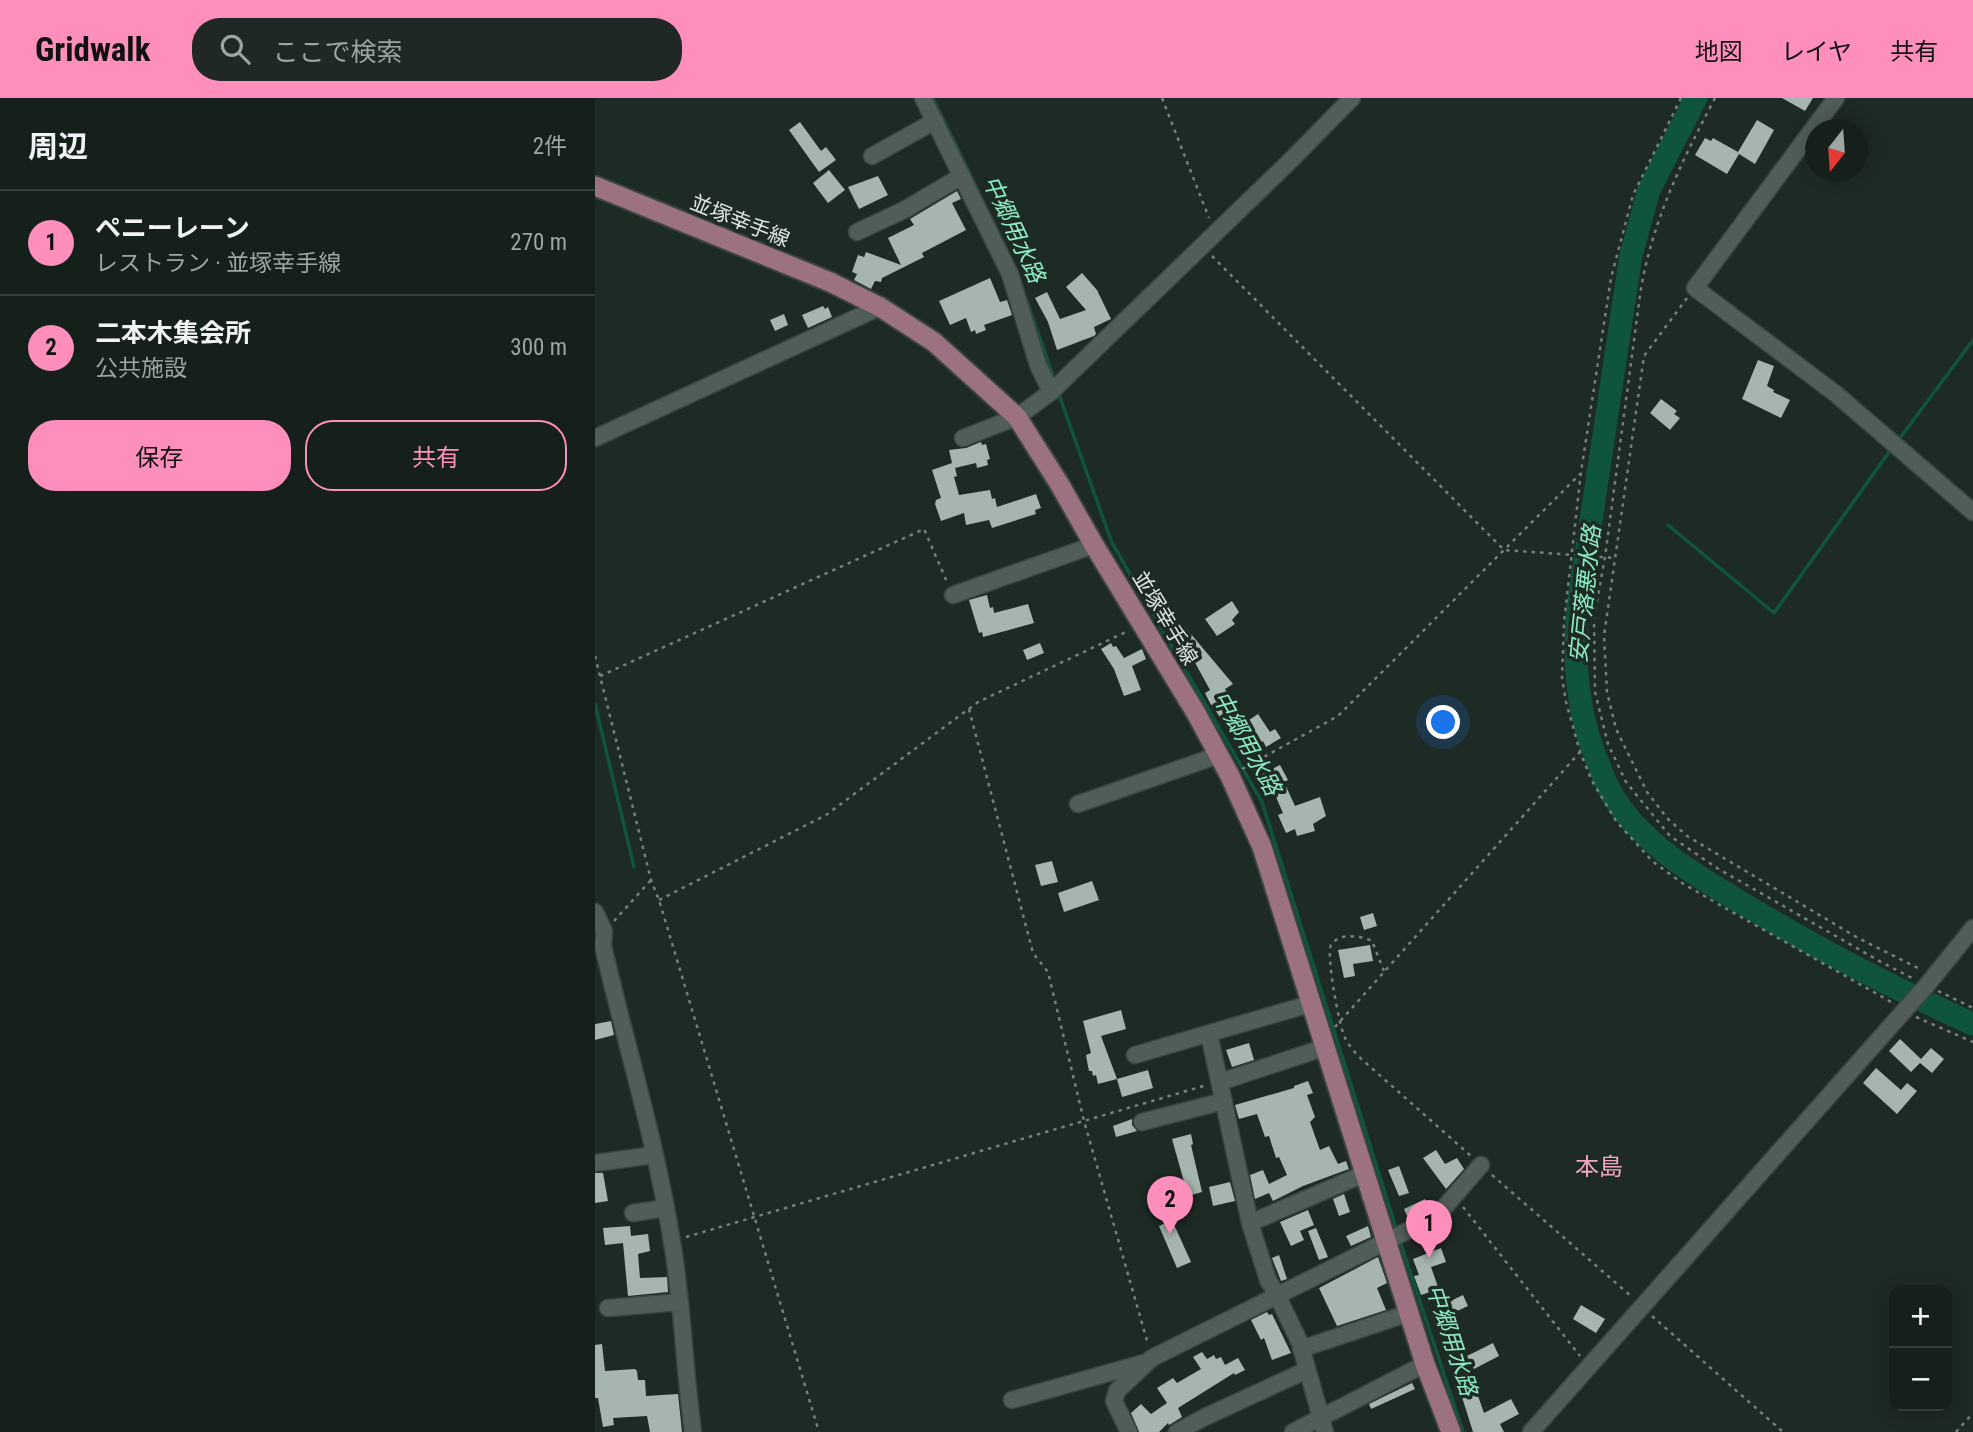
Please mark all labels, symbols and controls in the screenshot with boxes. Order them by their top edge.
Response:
search box [192,18,682,81]
text: Gridwalk [35,30,150,69]
icon: search [216,30,254,68]
text: ここで検索 [272,37,402,67]
text: 地図 [1695,38,1743,66]
text: レイヤ [1781,38,1852,66]
text: 共有 [1890,38,1938,66]
north arrow [1805,119,1868,182]
text: 周辺 [28,129,88,164]
text: 2件 [533,133,567,160]
water label: 中郷用水路 [977,171,1051,289]
street label: 並塚幸手線 [687,190,793,252]
text: ペニーレーン [95,213,250,243]
text: 1 [45,229,57,256]
text: 270 m [510,229,567,256]
text: レストラン · 並塚幸手線 [95,250,341,277]
text: 二本木集会所 [95,318,251,348]
text: 2 [45,334,57,361]
text: 300 m [510,334,567,361]
text: 公共施設 [95,355,187,382]
button: 保存 [28,420,291,491]
button: 共有 [305,420,567,491]
water label: 安戸落悪水路 [1565,522,1606,664]
street label: 並塚幸手線 [1128,567,1202,669]
water label: 中郷用水路 [1207,686,1287,802]
your location [1426,705,1460,739]
district label: 本島 [1575,1153,1623,1181]
pin: 2 [1147,1176,1193,1234]
pin: 1 [1406,1200,1452,1258]
water label: 中郷用水路 [1421,1281,1483,1401]
map controls [1889,1285,1952,1411]
button: + [1889,1285,1952,1348]
button: − [1889,1348,1952,1411]

